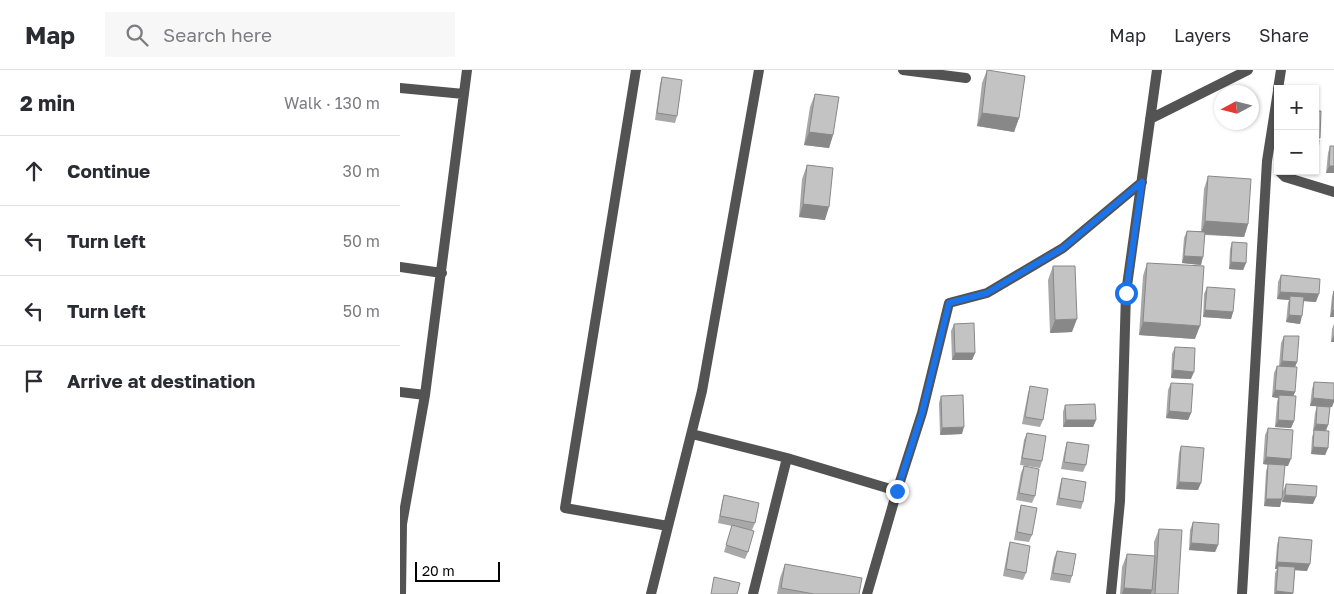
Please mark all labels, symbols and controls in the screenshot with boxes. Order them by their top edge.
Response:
search box [105,12,455,57]
text: Map [25,20,75,49]
icon: search [123,21,151,49]
text: Search here [163,23,272,46]
text: Map [1109,24,1146,46]
text: Layers [1174,24,1231,46]
text: Share [1259,24,1309,46]
north arrow [1214,85,1259,130]
map controls [1274,85,1319,175]
button: + [1274,85,1319,130]
text: 2 min [20,90,75,116]
text: Walk · 130 m [284,93,380,113]
button: − [1274,130,1319,175]
icon: ahead [20,157,48,185]
text: Continue [67,159,150,182]
text: 30 m [343,161,380,181]
icon: left [20,227,48,255]
text: Turn left [67,229,146,252]
text: 50 m [343,231,380,251]
route start [1115,282,1138,305]
icon: left [20,297,48,325]
text: Turn left [67,299,146,322]
text: 50 m [343,301,380,321]
icon: arrive [20,367,48,395]
text: Arrive at destination [67,369,255,392]
route end [886,480,909,503]
scale bar [415,559,500,582]
text: 20 m [422,562,455,579]

